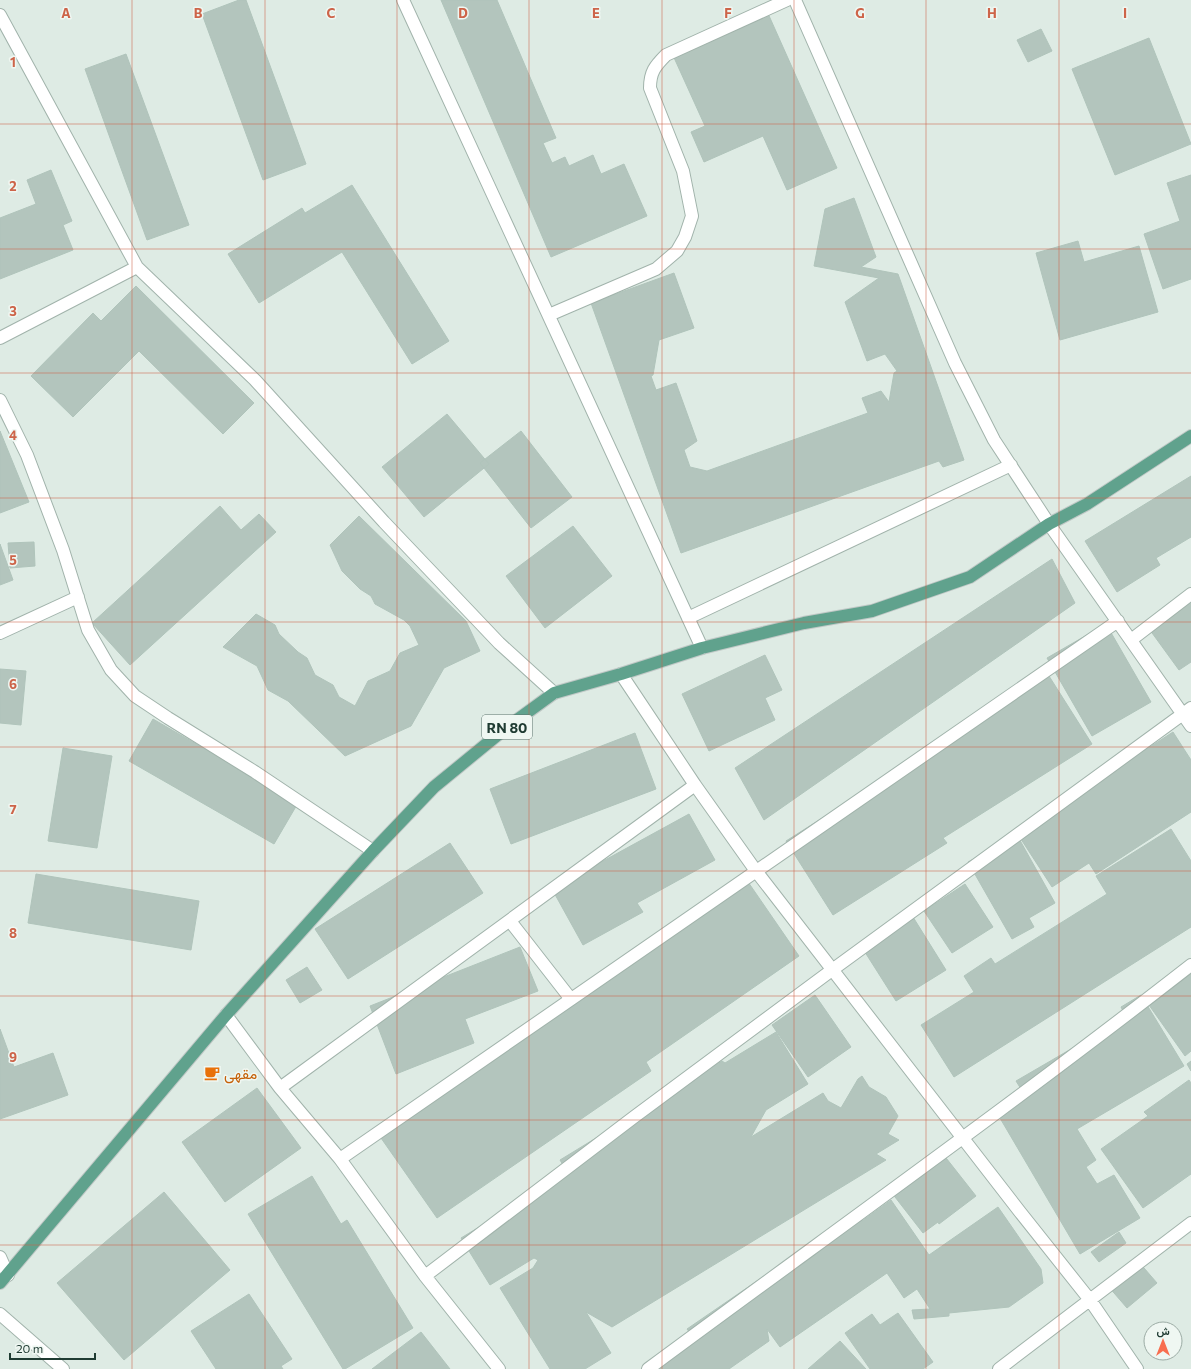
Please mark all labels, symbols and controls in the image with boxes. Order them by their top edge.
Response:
text: A [61,5,71,21]
text: B [194,5,203,21]
text: C [327,5,336,21]
text: D [458,5,468,21]
text: E [592,5,600,21]
text: F [724,5,732,21]
text: G [855,5,865,21]
text: H [987,5,997,21]
text: I [1123,5,1127,21]
text: 1 [10,54,16,70]
text: 2 [9,178,17,194]
text: 3 [9,303,17,319]
text: 4 [9,427,17,443]
text: 5 [9,552,17,568]
text: 6 [9,676,17,692]
road number: RN 80 [482,715,532,739]
text: 7 [9,801,17,817]
text: 8 [9,925,17,941]
text: 9 [9,1049,17,1065]
cafe icon: مقهى [203,1064,221,1082]
place label: مقهى [224,1064,257,1084]
north arrow [1143,1321,1183,1361]
text: ش [1156,1324,1170,1338]
scale bar [10,1335,95,1361]
text: 20 m [16,1341,43,1355]

